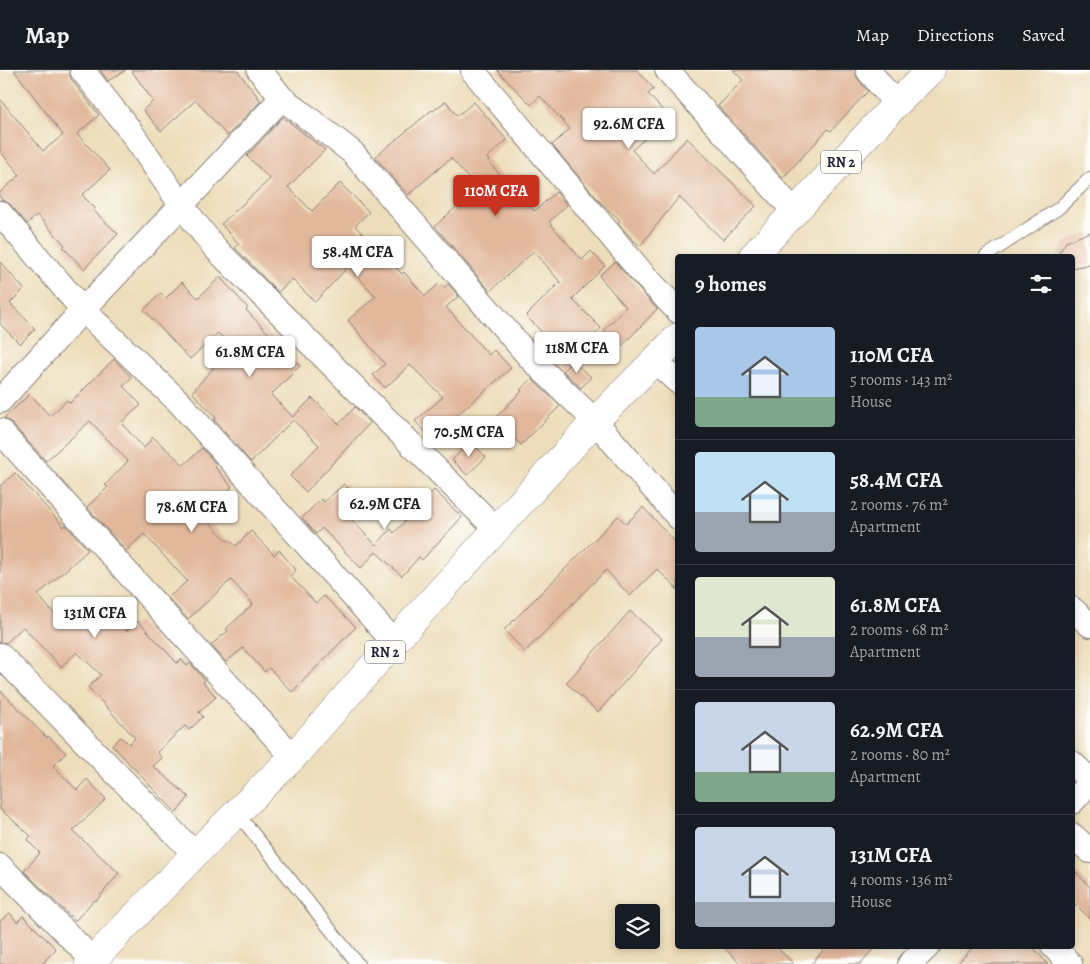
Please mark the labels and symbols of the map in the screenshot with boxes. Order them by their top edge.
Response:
pin: 92.6M CFA [572,108,686,150]
road number: RN 2 [821,150,861,174]
pin: 110M CFA [444,174,548,217]
pin: 58.4M CFA [301,236,415,278]
pin: 118M CFA [525,332,629,374]
pin: 61.8M CFA [193,336,307,378]
pin: 70.5M CFA [412,416,526,458]
pin: 62.9M CFA [328,488,442,530]
pin: 78.6M CFA [135,490,249,533]
pin: 131M CFA [43,596,147,639]
road number: RN 2 [365,640,405,664]

